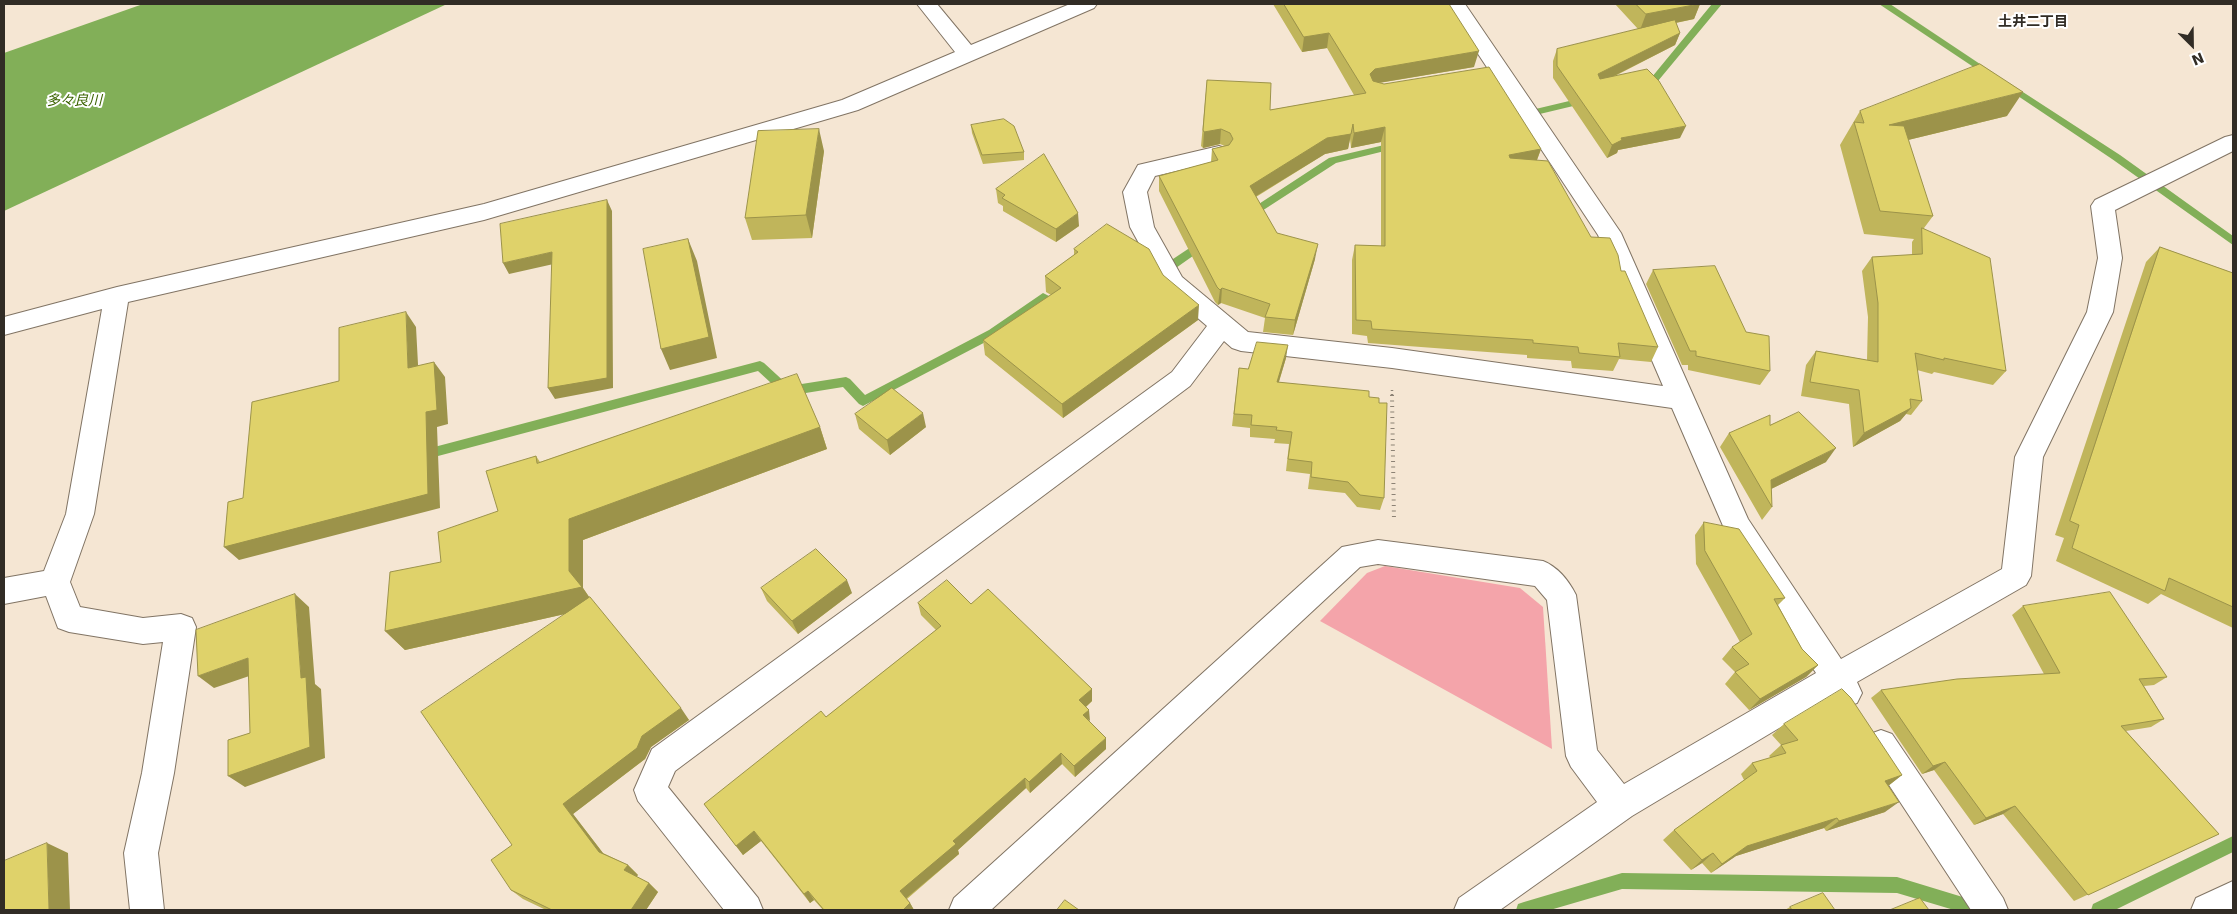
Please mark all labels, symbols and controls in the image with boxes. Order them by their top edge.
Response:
district label: 土井二丁目 [1998,14,2068,30]
north arrow [2167,20,2217,70]
text: N [2189,49,2206,68]
water label: 多々良川 [46,93,102,109]

